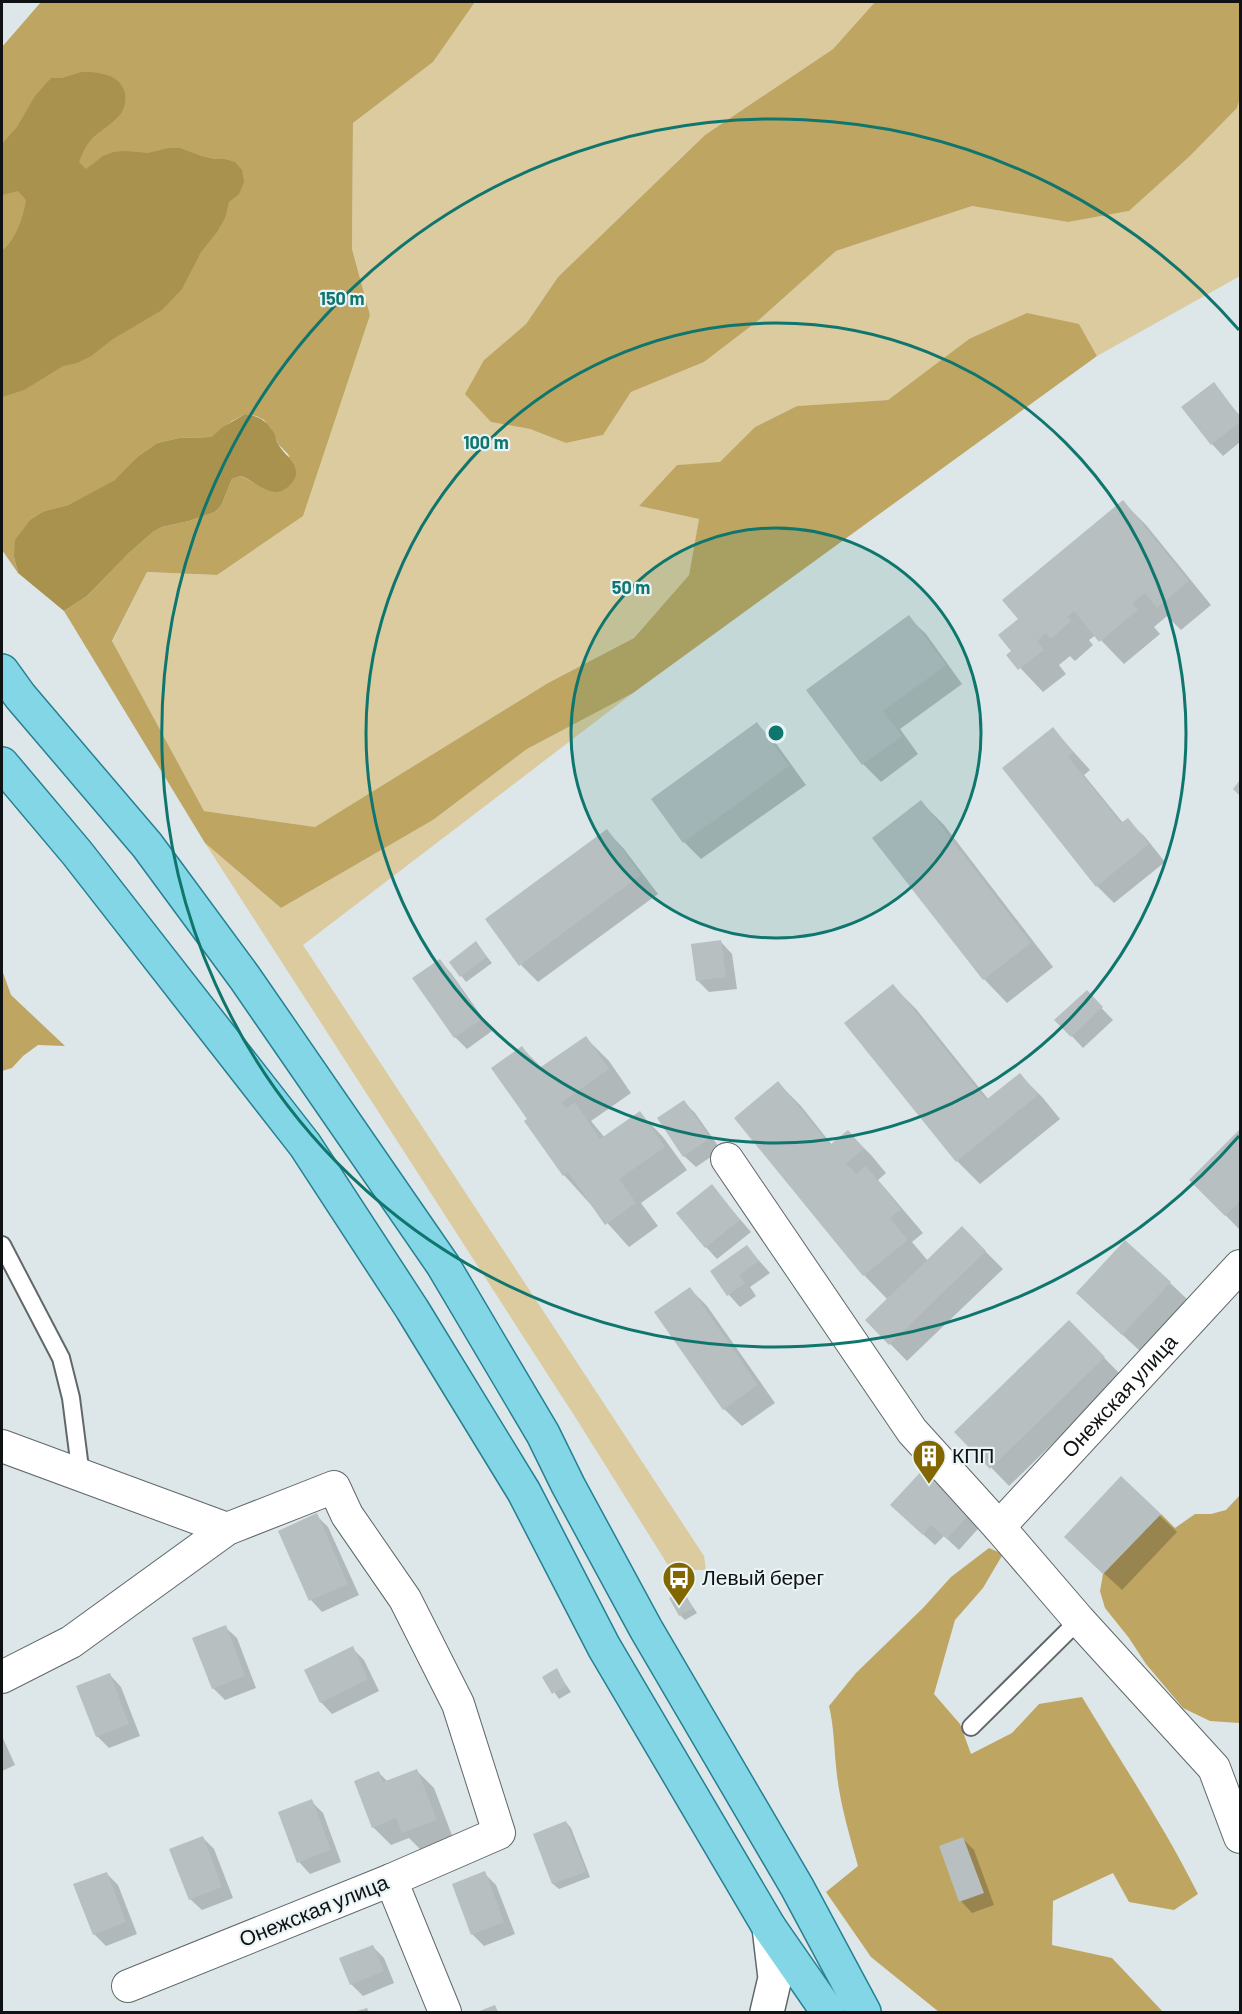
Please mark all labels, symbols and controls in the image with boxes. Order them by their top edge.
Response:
text: 150 m [320,287,364,309]
text: 100 m [463,431,509,453]
text: 50 m [612,576,650,598]
centre of rings [766,723,786,743]
street label: Онежская улица [1056,1328,1182,1462]
building icon: КПП [911,1438,947,1485]
place label: КПП [952,1442,994,1467]
bus stop icon: Левый берег [661,1560,697,1607]
place label: Левый берег [702,1564,824,1589]
street label: Онежская улица [235,1868,392,1951]

